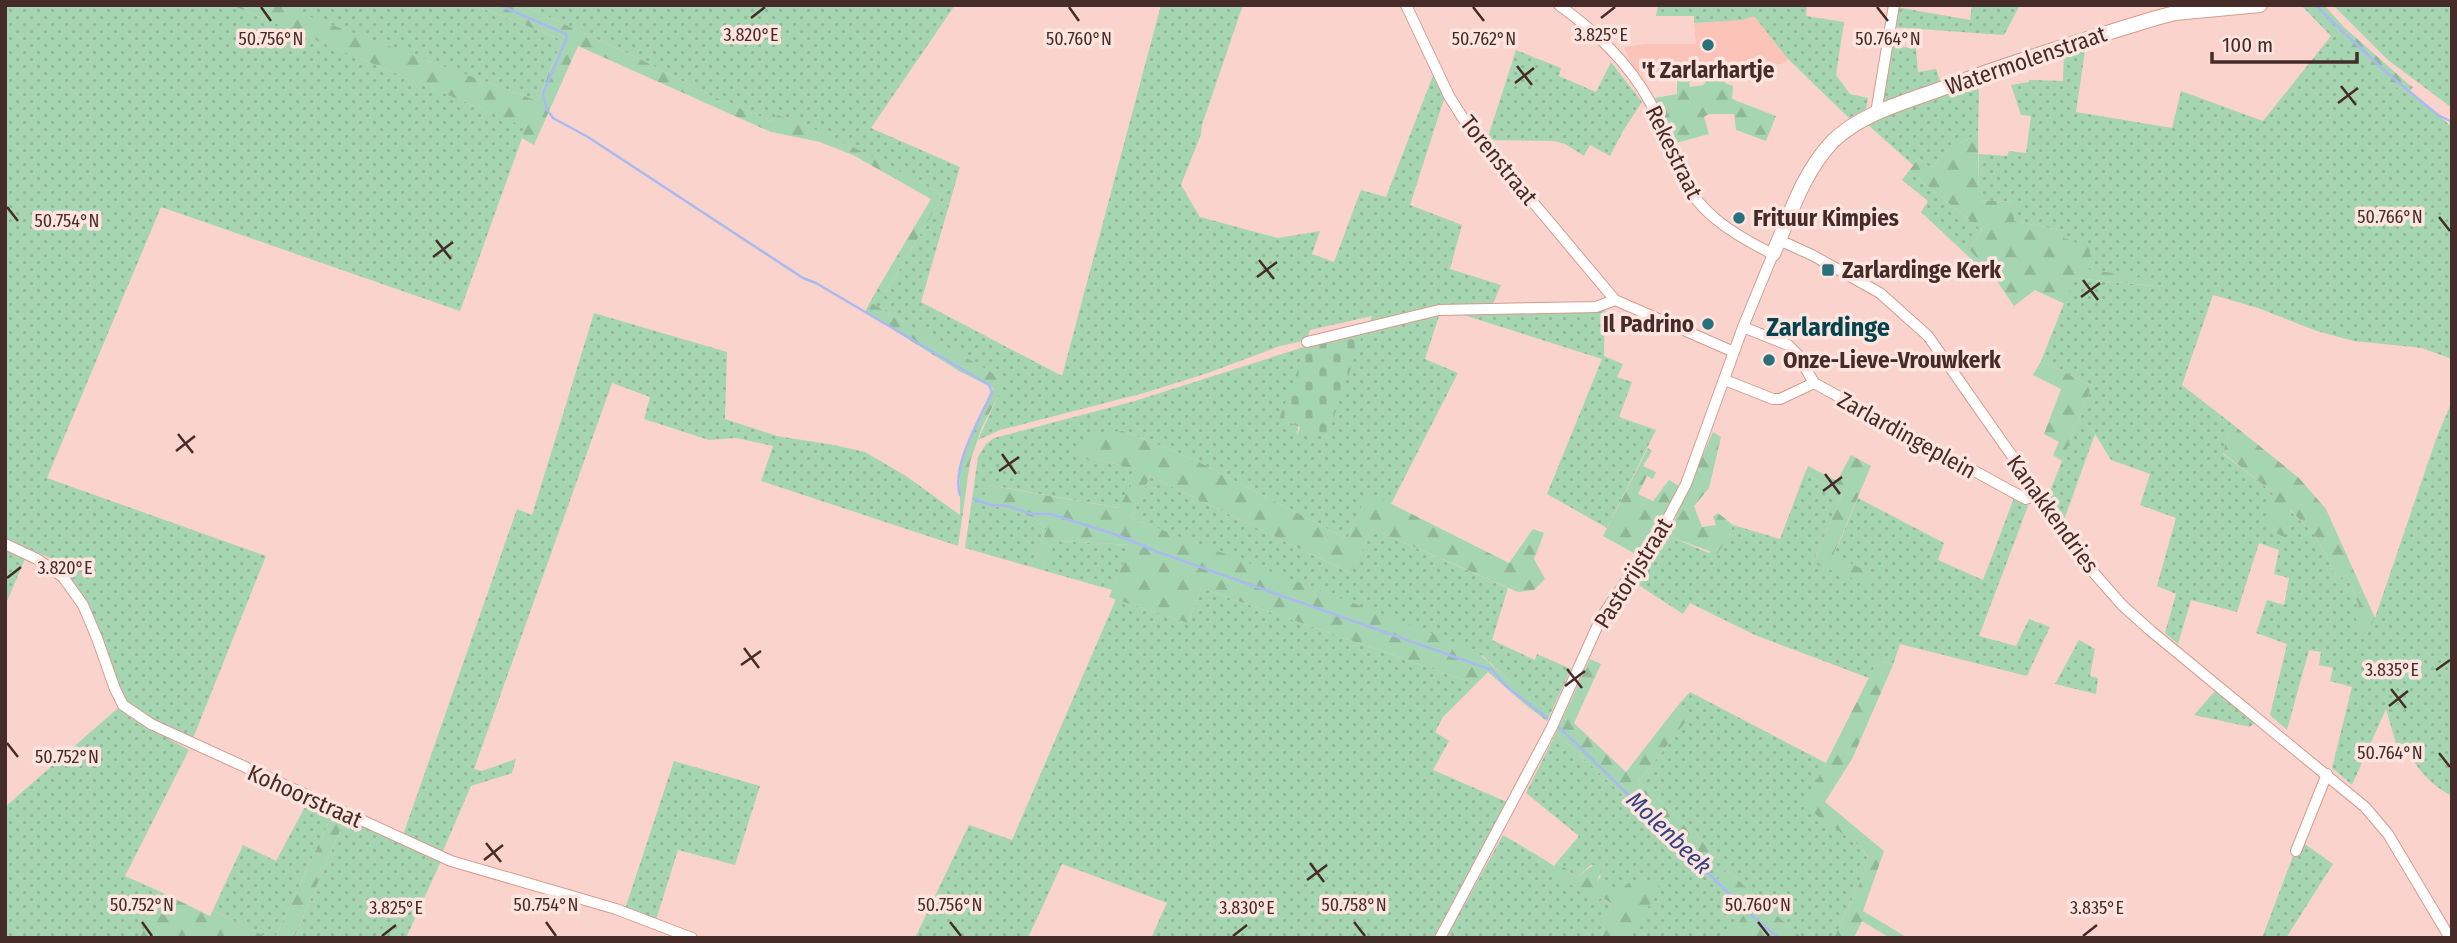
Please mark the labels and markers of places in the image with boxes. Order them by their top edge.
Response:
marker: 't Zarlarhartje [1700,37,1716,53]
place label: 't Zarlarhartje [1642,56,1775,84]
place label: Frituur Kimpies [1753,204,1899,232]
marker: Frituur Kimpies [1731,210,1747,226]
place label: Zarlardinge Kerk [1842,256,2001,284]
marker: Zarlardinge Kerk [1820,262,1836,278]
place label: Il Padrino [1603,310,1694,338]
marker: Il Padrino [1700,316,1716,332]
place label: Onze-Lieve-Vrouwkerk [1783,346,2001,374]
marker: Onze-Lieve-Vrouwkerk [1761,352,1777,368]

